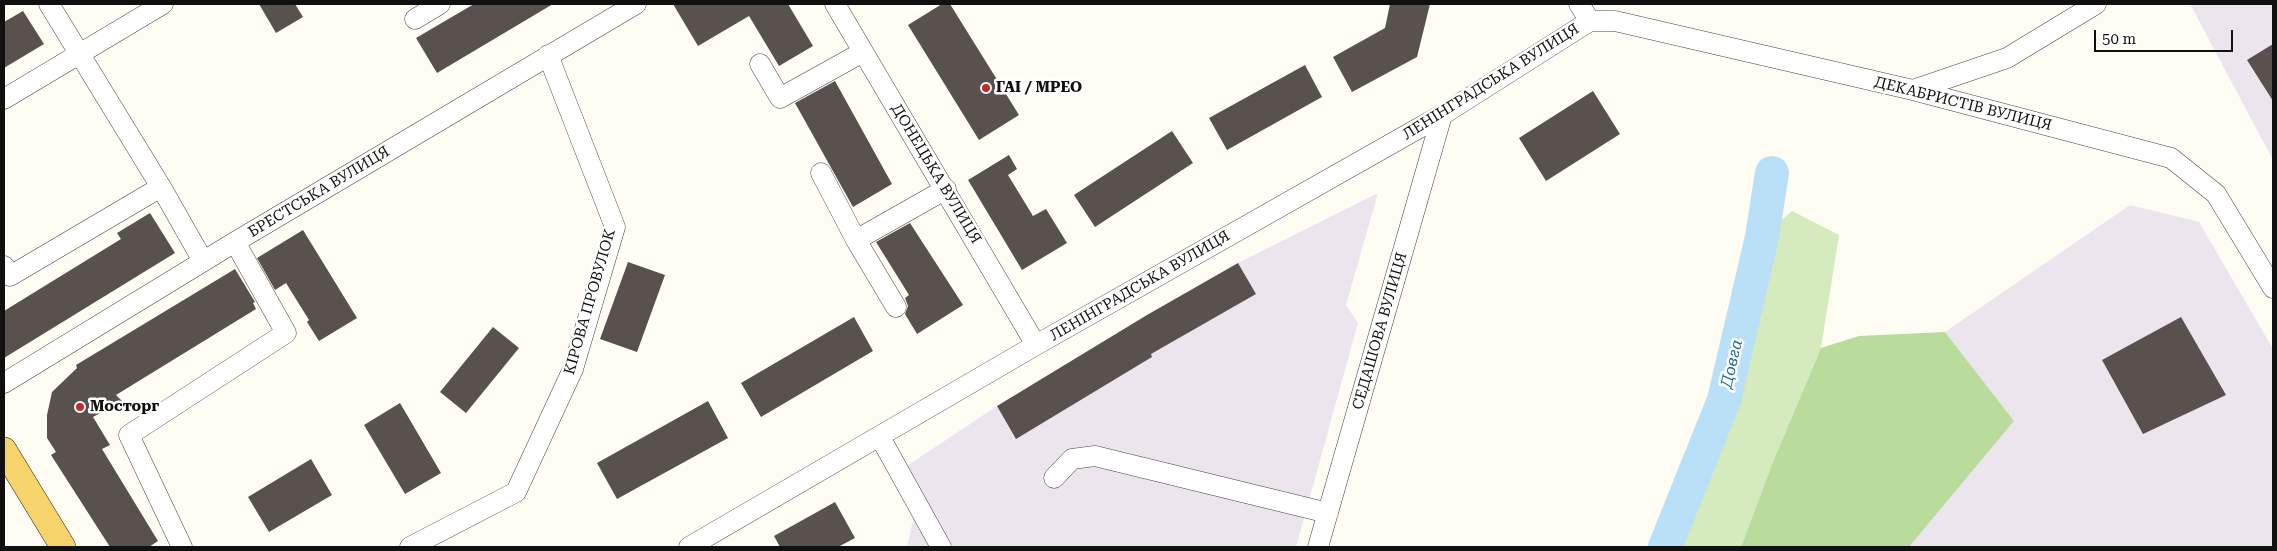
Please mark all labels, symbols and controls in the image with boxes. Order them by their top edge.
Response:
street label: ЛЕНІНГРАДСЬКА ВУЛИЦЯ [1399,20,1583,144]
scale bar [2097,20,2236,52]
text: 50 m [2102,30,2136,48]
street label: ДЕКАБРИСТІВ ВУЛИЦЯ [1872,73,2054,135]
place label: ГАІ / МРЕО [996,79,1082,97]
marker: ГАІ / МРЕО [980,82,992,94]
street label: ДОНЕЦЬКА ВУЛИЦЯ [887,101,985,247]
street label: БРЕСТСЬКА ВУЛИЦЯ [245,143,393,241]
street label: КІРОВА ПРОВУЛОК [561,227,619,377]
street label: ЛЕНІНГРАДСЬКА ВУЛИЦЯ [1047,227,1233,345]
street label: СЕДАШОВА ВУЛИЦЯ [1349,250,1411,412]
water label: Довга [1717,338,1747,390]
place label: Мосторг [90,398,159,416]
marker: Мосторг [74,401,86,413]

